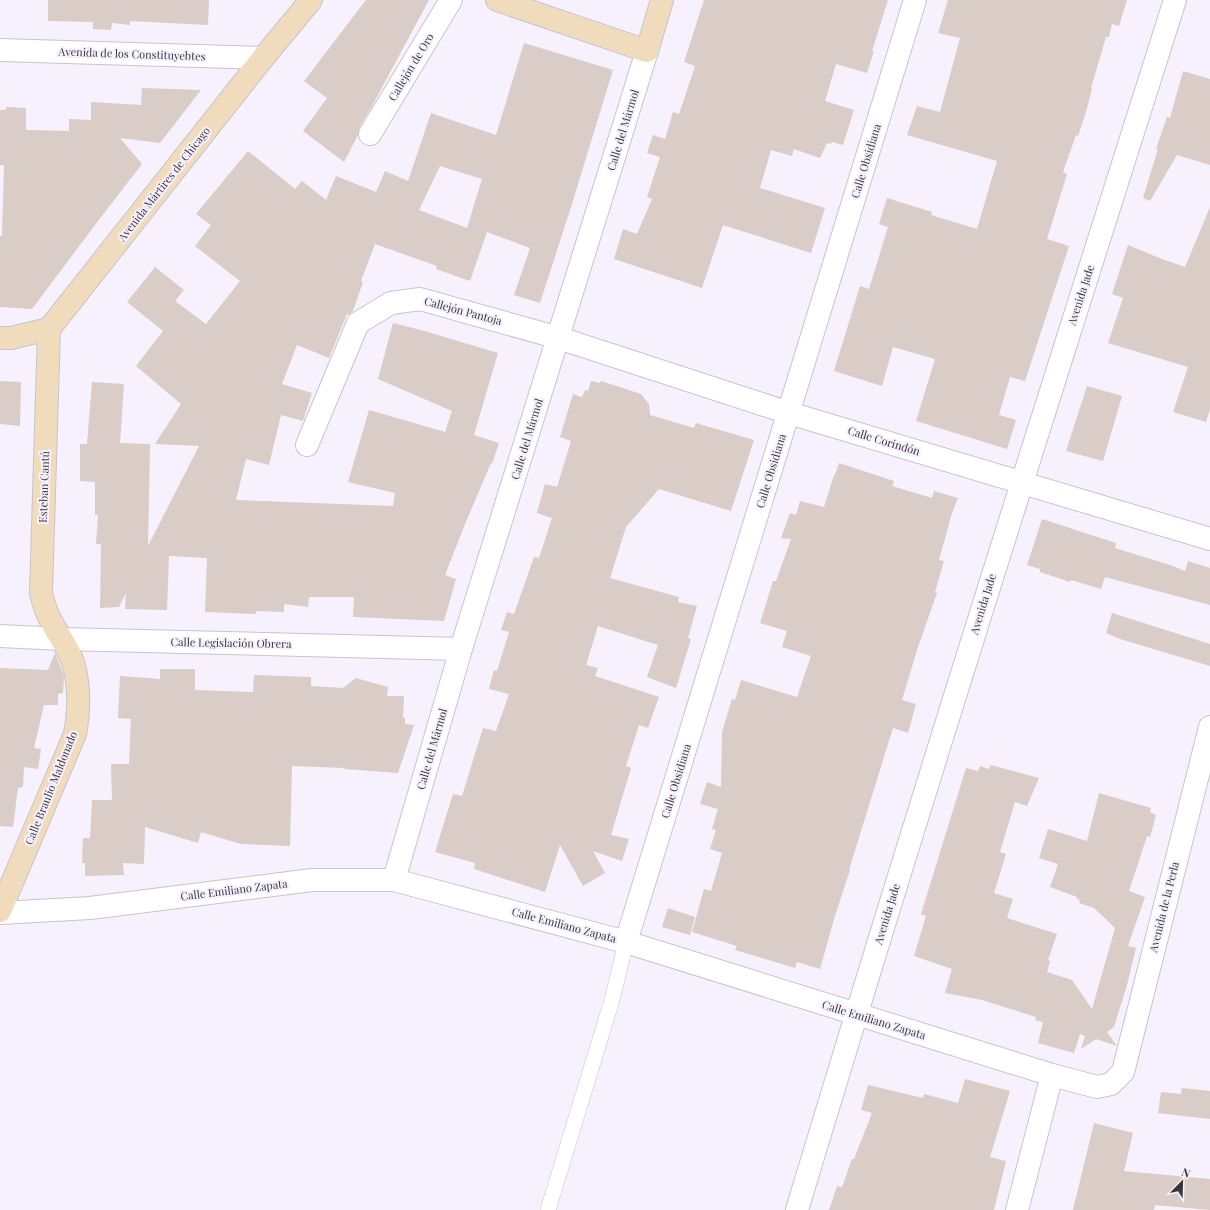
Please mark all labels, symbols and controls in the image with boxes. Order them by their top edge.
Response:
street label: Callejón de Oro [384,30,437,103]
street label: Avenida de los Constituyebtes [57,43,206,64]
street label: Calle del Mármol [603,87,642,172]
street label: Calle Obsidiana [847,121,884,200]
street label: Avenida Mártires de Chicago [114,123,213,245]
street label: Avenida Jade [1063,262,1097,328]
street label: Callejón Pantoja [423,293,504,328]
street label: Calle del Mármol [507,396,546,481]
street label: Calle Corindón [846,422,923,459]
street label: Calle Obsidiana [752,431,789,510]
street label: Esteban Cantú [35,450,52,523]
street label: Avenida Jade [966,571,999,637]
street label: Calle Legislación Obrera [170,634,292,651]
street label: Calle del Mármol [413,706,450,791]
street label: Calle Braulio Maldonado [21,729,80,847]
street label: Calle Obsidiana [657,741,694,820]
street label: Avenida de la Perla [1145,860,1182,955]
street label: Calle Emiliano Zapata [180,875,289,904]
street label: Avenida Jade [870,881,903,947]
street label: Calle Emiliano Zapata [510,903,619,946]
street label: Calle Emiliano Zapata [820,997,928,1043]
north arrow [1162,1162,1202,1202]
text: N [1180,1164,1193,1181]

